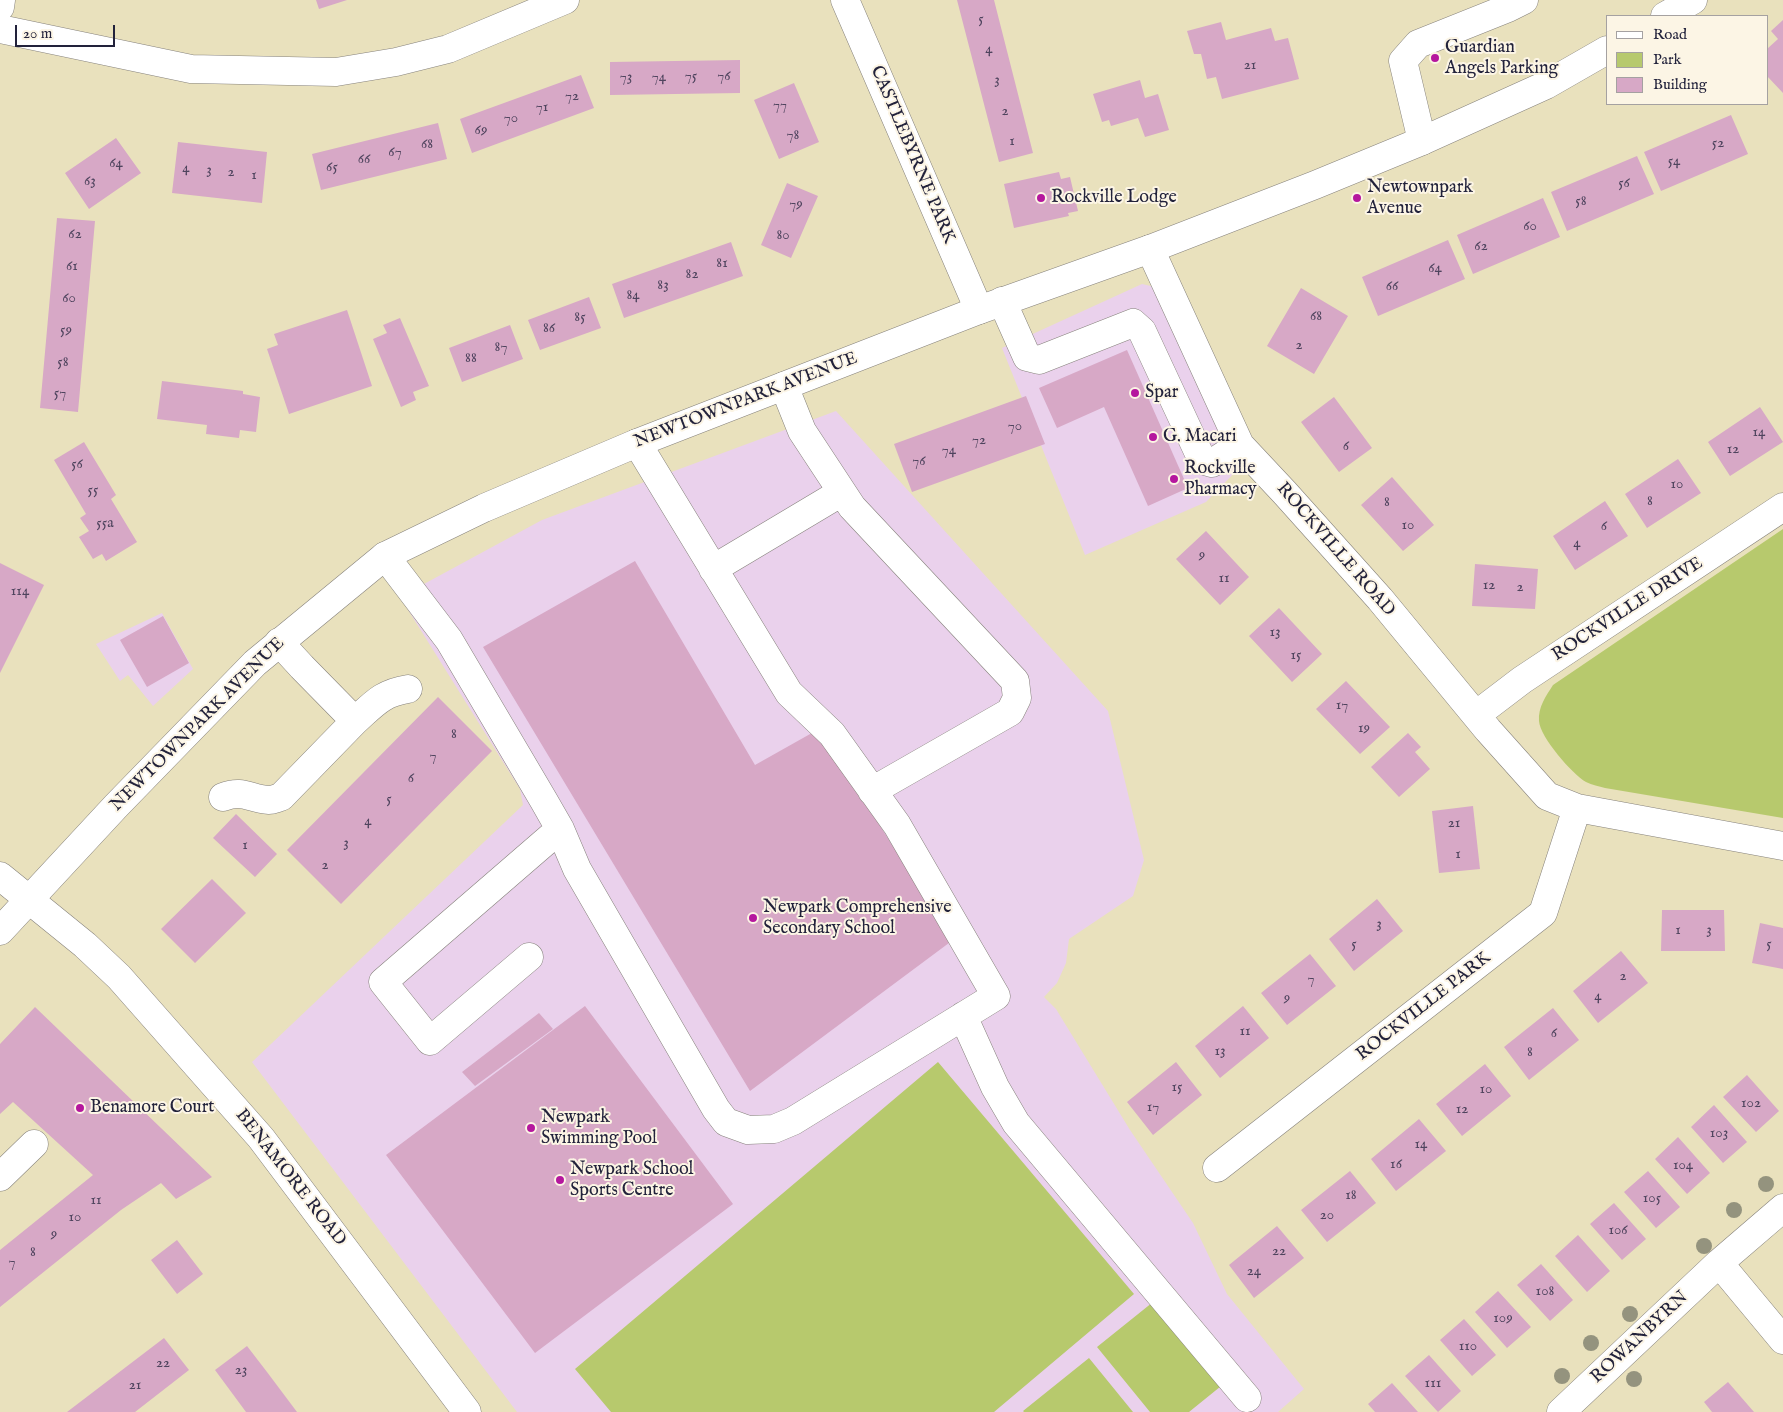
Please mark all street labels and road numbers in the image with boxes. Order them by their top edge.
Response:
street label: CASTLEBYRNE PARK [865,63,959,247]
street label: NEWTOWNPARK AVENUE [631,348,861,454]
street label: ROCKVILLE ROAD [1271,479,1399,621]
street label: ROCKVILLE DRIVE [1549,553,1707,667]
street label: NEWTOWNPARK AVENUE [106,633,290,817]
street label: ROCKVILLE PARK [1353,948,1495,1066]
street label: BENAMORE ROAD [230,1105,350,1251]
street label: ROWANBYRN [1587,1287,1693,1389]

